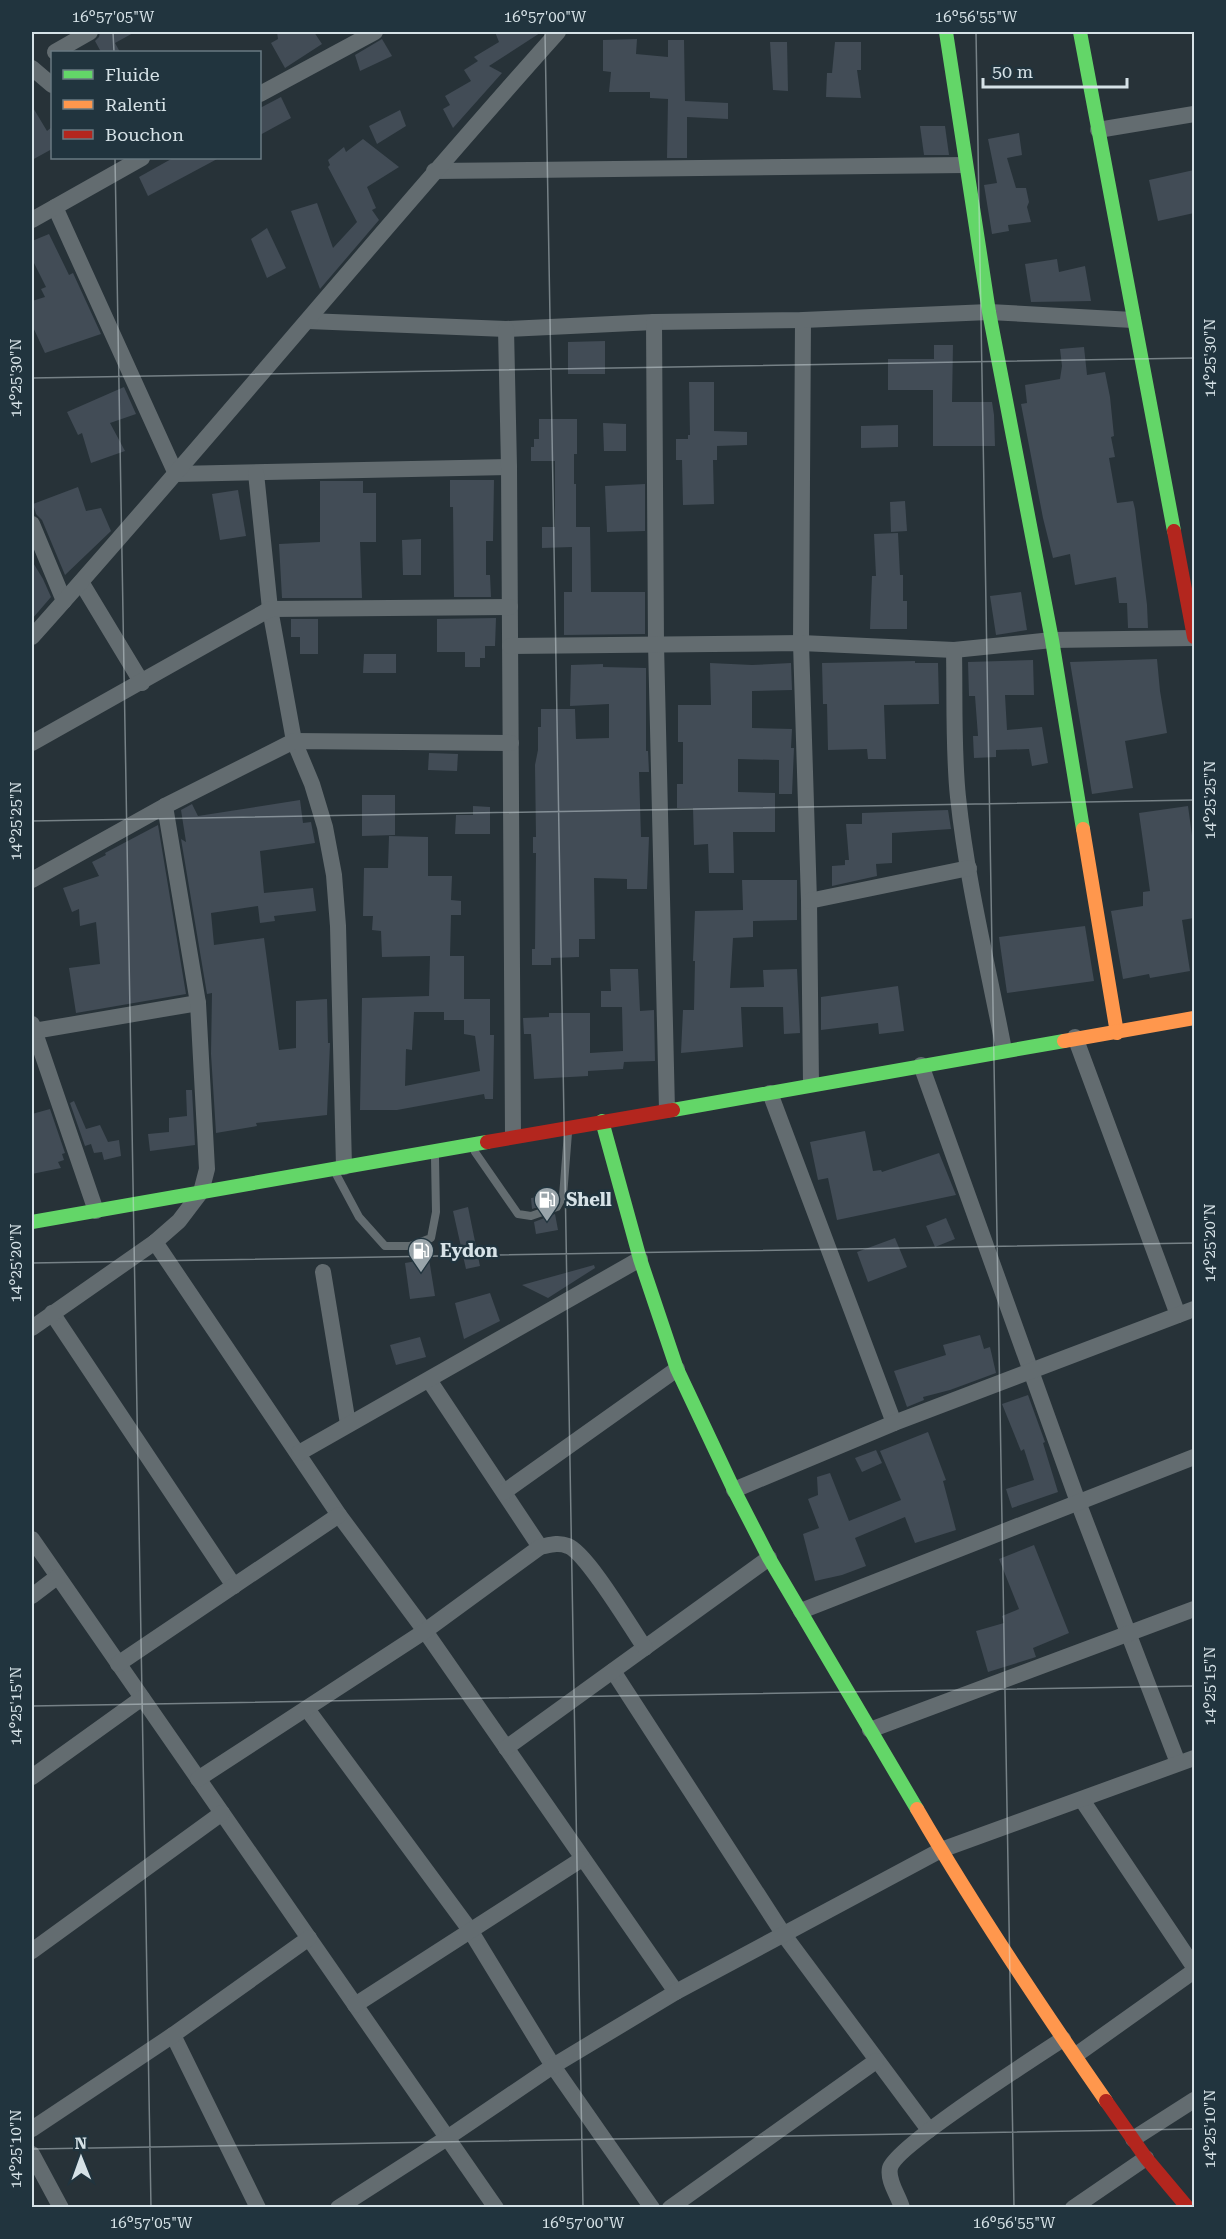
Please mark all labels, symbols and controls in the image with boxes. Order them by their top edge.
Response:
text: 16°57'05"W [72,8,155,26]
text: 16°57'00"W [504,8,587,26]
text: 16°56'55"W [935,8,1018,26]
legend [51,51,261,159]
scale bar [983,51,1127,89]
text: 50 m [992,61,1033,82]
text: Fluide [105,64,160,85]
text: Ralenti [105,94,167,115]
text: Bouchon [105,124,184,145]
text: 14°25'30"N [1201,318,1219,398]
text: 14°25'30"N [7,338,25,418]
text: 14°25'25"N [1201,760,1219,840]
text: 14°25'25"N [7,781,25,861]
fuel station icon: Shell [532,1185,562,1223]
place label: Shell [566,1189,612,1210]
text: 14°25'20"N [1201,1203,1219,1283]
text: 14°25'20"N [7,1223,25,1303]
fuel station icon: Eydon [406,1236,436,1274]
place label: Eydon [440,1240,498,1261]
text: 14°25'15"N [1201,1646,1219,1726]
text: 14°25'15"N [7,1666,25,1746]
text: 14°25'10"N [1201,2089,1219,2169]
text: 14°25'10"N [7,2109,25,2189]
north arrow [51,2128,111,2188]
text: N [74,2134,87,2153]
text: 16°57'05"W [110,2214,193,2232]
text: 16°57'00"W [542,2214,625,2232]
text: 16°56'55"W [973,2214,1056,2232]

